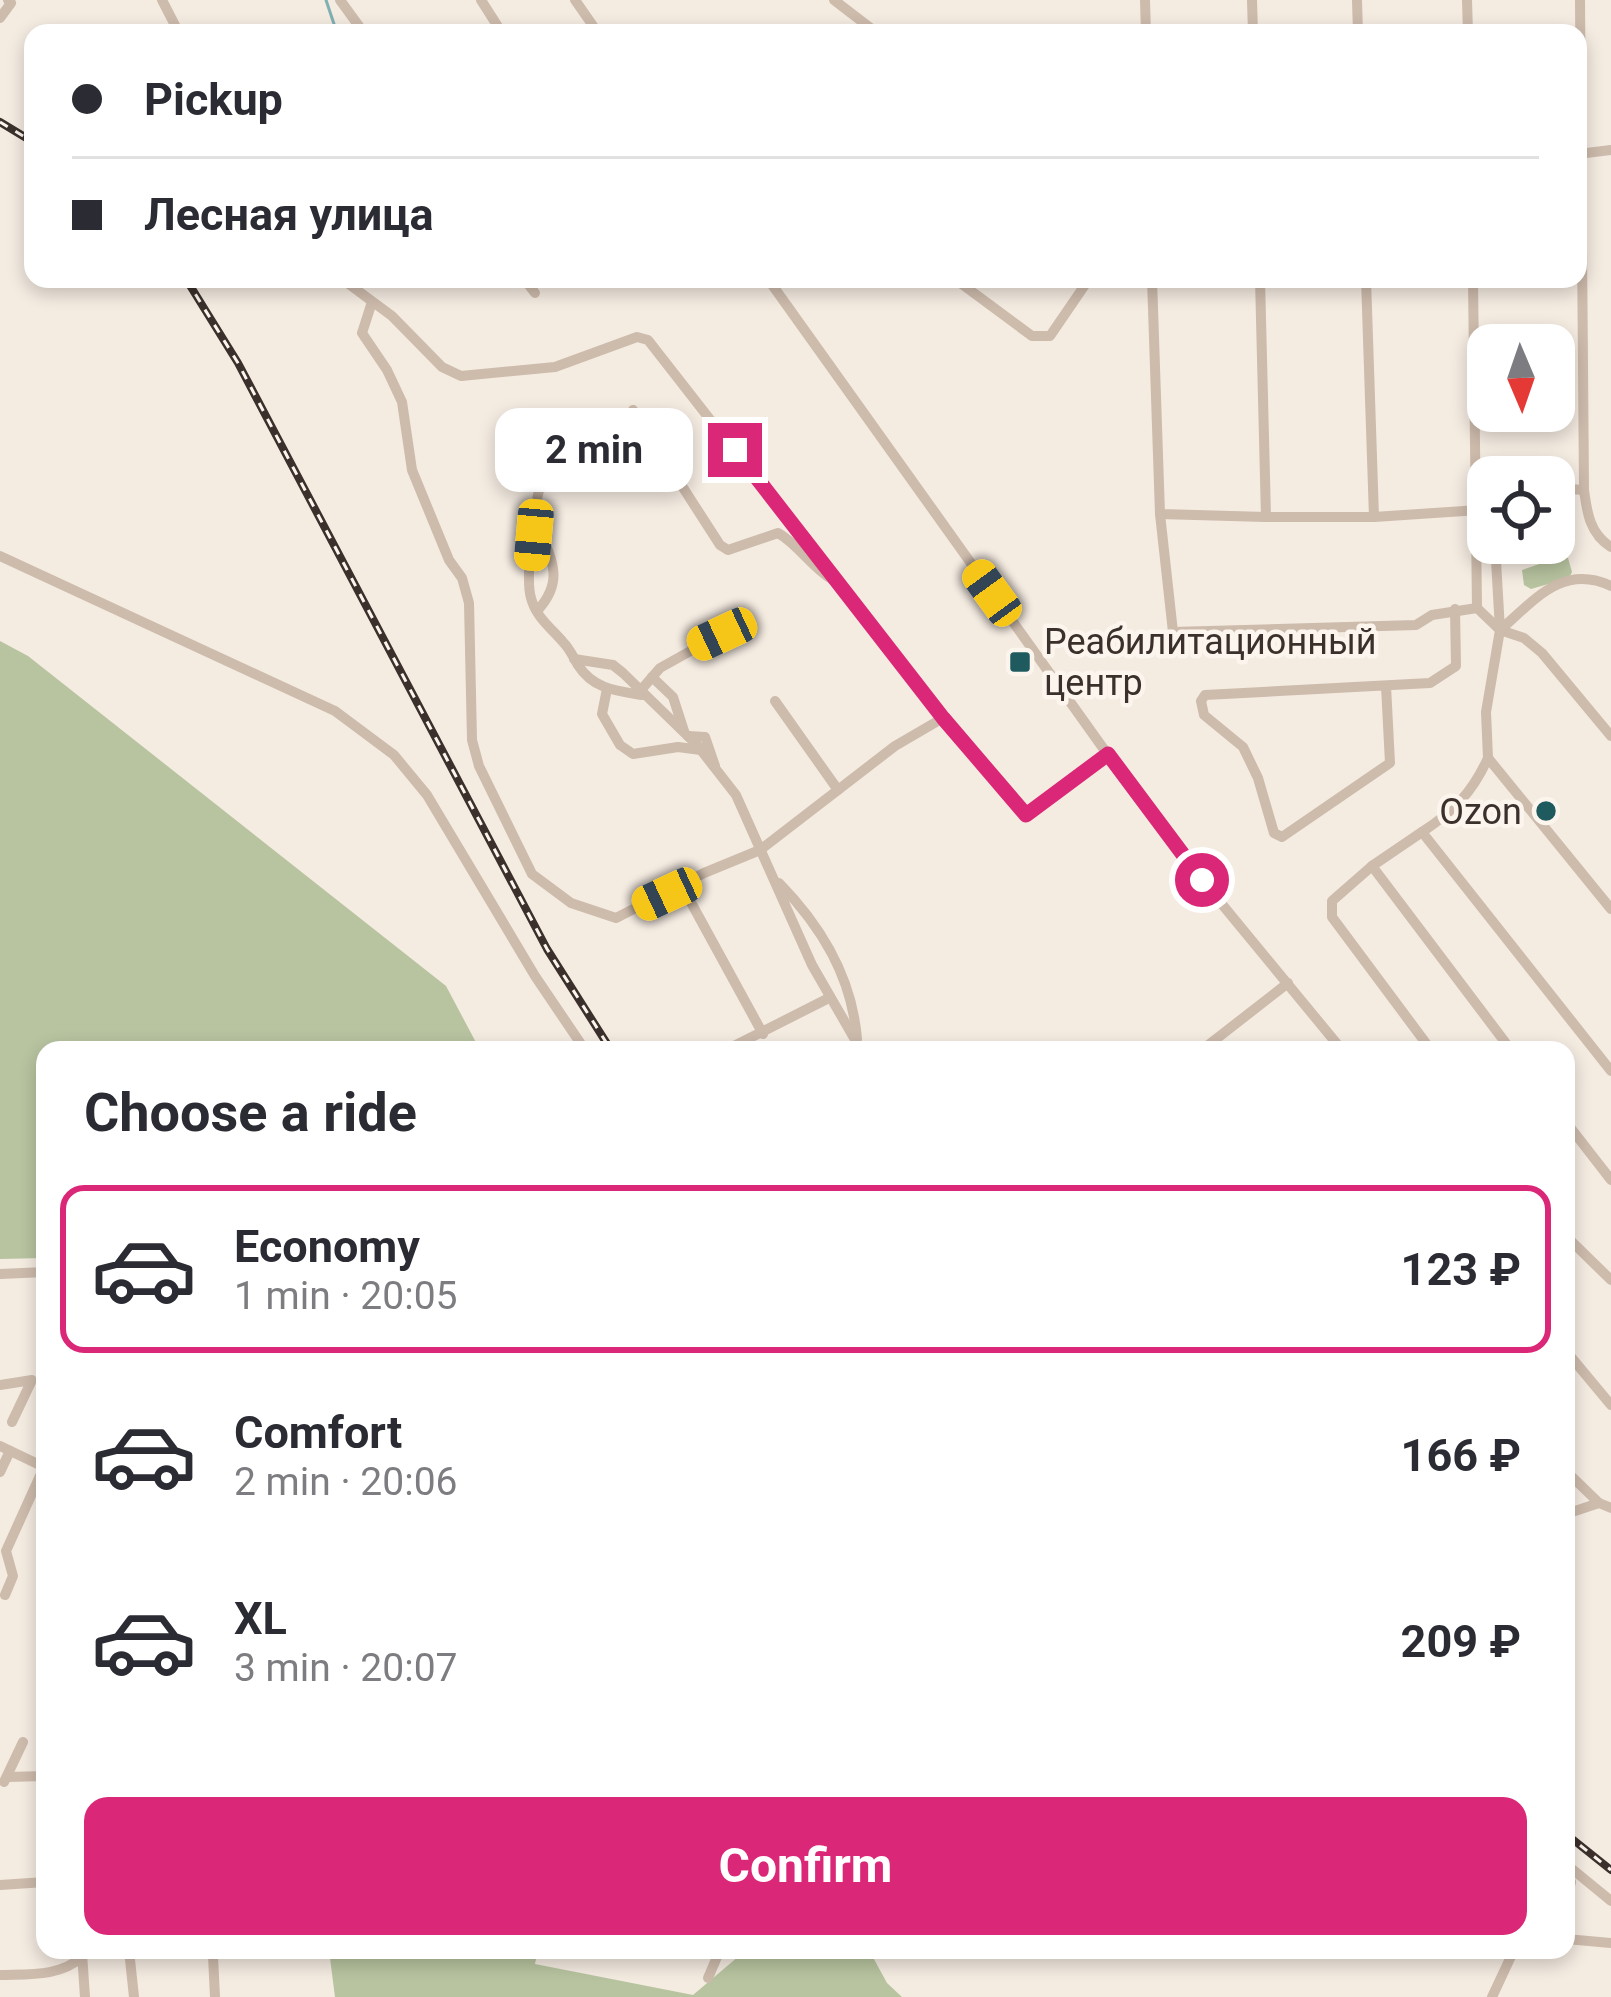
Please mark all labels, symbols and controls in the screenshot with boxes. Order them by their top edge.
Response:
text: Pickup [144,73,283,126]
text: Лесная улица [144,188,434,241]
north arrow [1467,324,1575,432]
map controls [1467,324,1575,564]
callout: 2 min [495,408,693,492]
route end [708,423,762,477]
text: 2 min [545,427,643,473]
button: locate [1467,456,1575,564]
car [513,498,555,572]
car [956,553,1028,633]
car [682,602,762,666]
place label: Реабилитационный центр [1044,621,1377,704]
marker: Реабилитационный центр [1007,649,1033,675]
place label: Ozon [1439,791,1522,833]
marker: Ozon [1533,798,1559,824]
route start [1175,853,1229,907]
car [627,862,707,926]
text: Choose a ride [84,1081,417,1144]
icon: car [90,1215,198,1323]
text: Economy [234,1220,420,1273]
text: 123 ₽ [1401,1243,1521,1296]
text: 1 min · 20:05 [234,1273,457,1319]
icon: car [90,1401,198,1509]
text: Comfort [234,1406,402,1459]
text: 166 ₽ [1401,1429,1521,1482]
text: 2 min · 20:06 [234,1459,457,1505]
icon: car [90,1587,198,1695]
text: XL [234,1592,287,1645]
text: 209 ₽ [1401,1615,1521,1668]
text: 3 min · 20:07 [234,1645,457,1691]
button: Confirm [84,1797,1527,1935]

